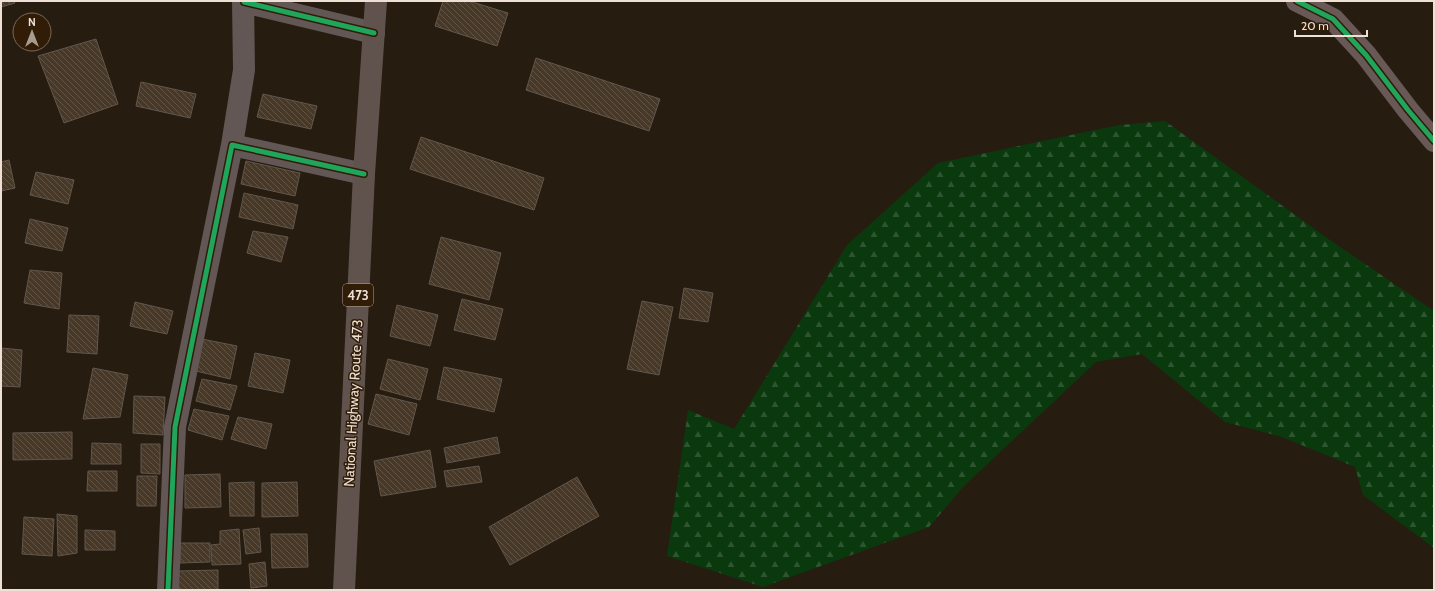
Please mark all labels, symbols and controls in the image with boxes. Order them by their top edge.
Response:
north arrow [12,12,52,52]
scale bar [1295,12,1367,38]
text: N [28,15,36,29]
text: 20 m [1301,18,1329,33]
road number: 473 [343,284,373,306]
street label: National Highway Route 473 [340,319,366,487]

